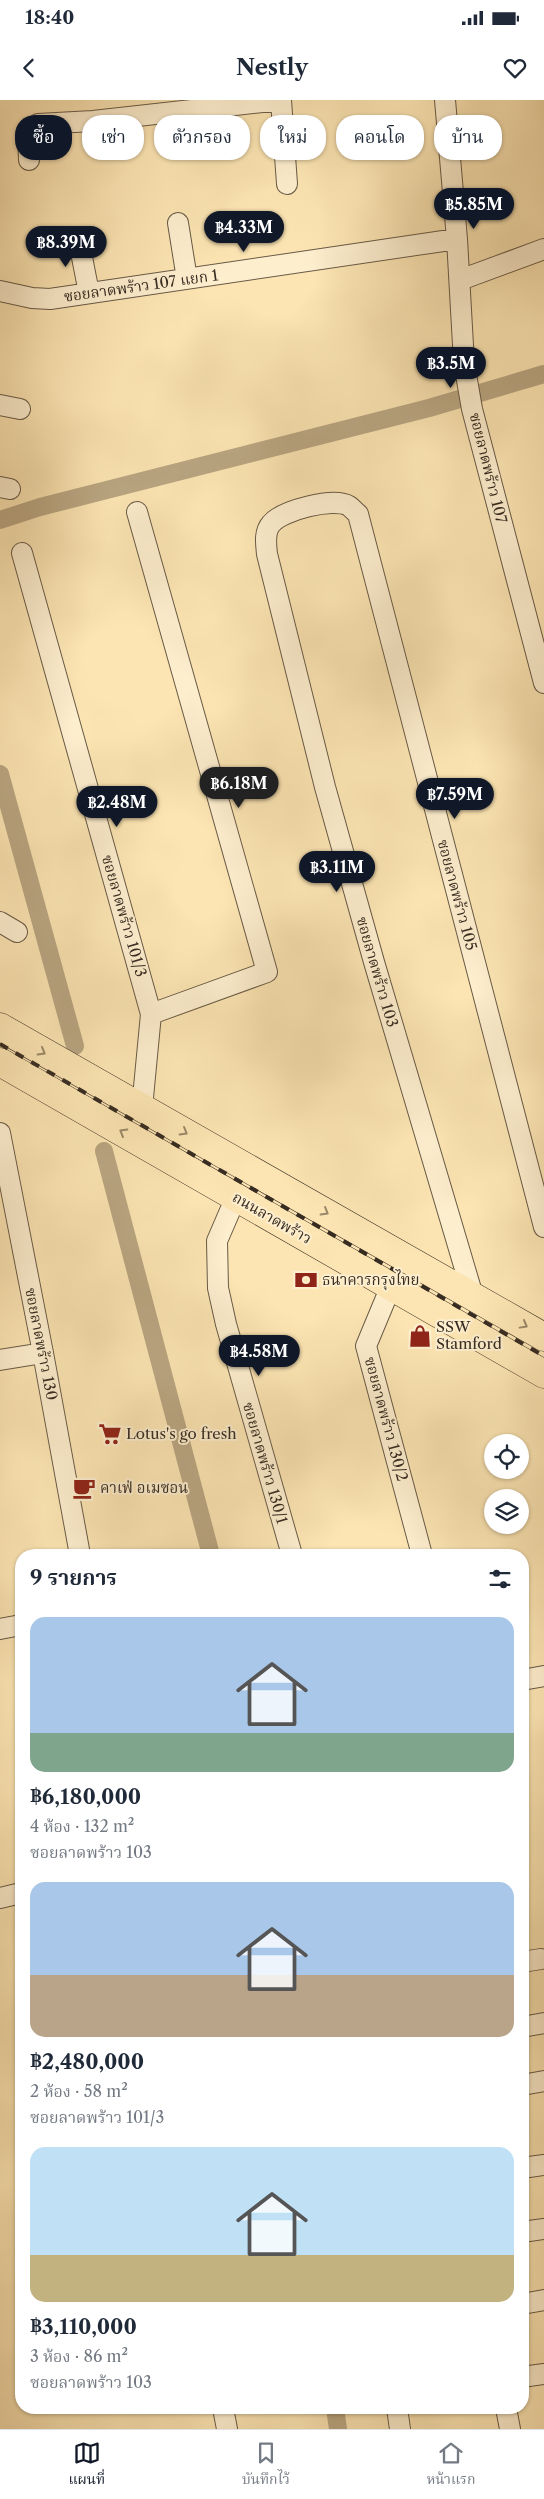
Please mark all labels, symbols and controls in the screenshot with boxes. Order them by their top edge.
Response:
text: 18:40 [25,6,74,29]
icon: back [15,54,43,82]
text: Nestly [236,54,308,81]
icon: heart [501,54,529,82]
chip: ซื้อ [15,115,72,160]
chip: เช่า [82,115,144,160]
chip: ตัวกรอง [154,115,250,160]
chip: ใหม่ [260,115,326,160]
chip: คอนโด [336,115,424,160]
chip: บ้าน [434,115,502,160]
pin: ฿5.85M [433,188,515,230]
text: ฿5.85M [445,194,503,214]
pin: ฿4.33M [203,210,285,253]
text: ฿4.33M [215,217,273,237]
pin: ฿8.39M [25,226,107,268]
text: ฿8.39M [37,232,95,252]
street label: ซอยลาดพร้าว 107 แยก 1 [63,265,220,306]
pin: ฿3.5M [416,346,486,389]
text: ฿3.5M [427,353,475,373]
street label: ซอยลาดพร้าว 107 [466,411,512,526]
pin: ฿6.18M [198,766,280,809]
text: ฿6.18M [211,773,267,793]
pin: ฿7.59M [414,778,496,820]
text: ฿7.59M [427,784,483,804]
pin: ฿2.48M [76,786,158,828]
text: ฿2.48M [87,792,147,812]
street label: ซอยลาดพร้าว 105 [434,837,481,952]
pin: ฿3.11M [296,850,378,893]
street label: ซอยลาดพร้าว 101/3 [98,853,151,979]
text: ฿3.11M [310,857,364,877]
street label: ซอยลาดพร้าว 103 [353,914,402,1029]
one-way arrow [37,1045,46,1055]
one-way arrow [178,1126,187,1136]
one-way arrow [119,1129,128,1139]
street label: ถนนลาดพร้าว [229,1187,315,1248]
one-way arrow [319,1206,328,1216]
bank icon: ธนาคารกรุงไทย [293,1267,319,1293]
place label: ธนาคารกรุงไทย [322,1269,420,1291]
street label: ซอยลาดพร้าว 130 [21,1286,62,1402]
place label: SSW Stamford [436,1317,502,1353]
one-way arrow [518,1319,527,1329]
shop icon: SSW Stamford [407,1323,433,1349]
pin: ฿4.58M [218,1334,300,1377]
text: ฿4.58M [230,1341,288,1361]
street label: ซอยลาดพร้าว 130/2 [361,1355,412,1483]
street label: ซอยลาดพร้าว 130/1 [239,1400,292,1527]
supermarket icon: Lotus's go fresh [97,1421,123,1447]
place label: Lotus's go fresh [126,1424,237,1443]
map controls [484,1434,529,1534]
button: locate [484,1434,529,1479]
cafe icon: คาเฟ่ อเมซอน [71,1475,97,1501]
place label: คาเฟ่ อเมซอน [100,1478,188,1497]
button: layers [484,1489,529,1534]
text: 9 รายการ [30,1565,117,1590]
icon: filters [486,1565,514,1593]
icon: home [227,1649,317,1739]
text: ฿6,180,000 [30,1784,141,1809]
text: 4 ห้อง · 132 m² [30,1816,134,1836]
text: ซอยลาดพร้าว 103 [30,1842,152,1862]
icon: home [227,1914,317,2004]
text: ฿2,480,000 [30,2049,144,2074]
text: 2 ห้อง · 58 m² [30,2081,128,2101]
text: ซอยลาดพร้าว 101/3 [30,2107,164,2127]
icon: home [227,2179,317,2269]
text: ฿3,110,000 [30,2314,137,2339]
text: 3 ห้อง · 86 m² [30,2346,128,2366]
text: ซอยลาดพร้าว 103 [30,2372,152,2392]
tab: แผนที่ [68,2439,105,2491]
tab: บันทึกไว้ [242,2439,290,2491]
tab: หน้าแรก [427,2439,476,2491]

